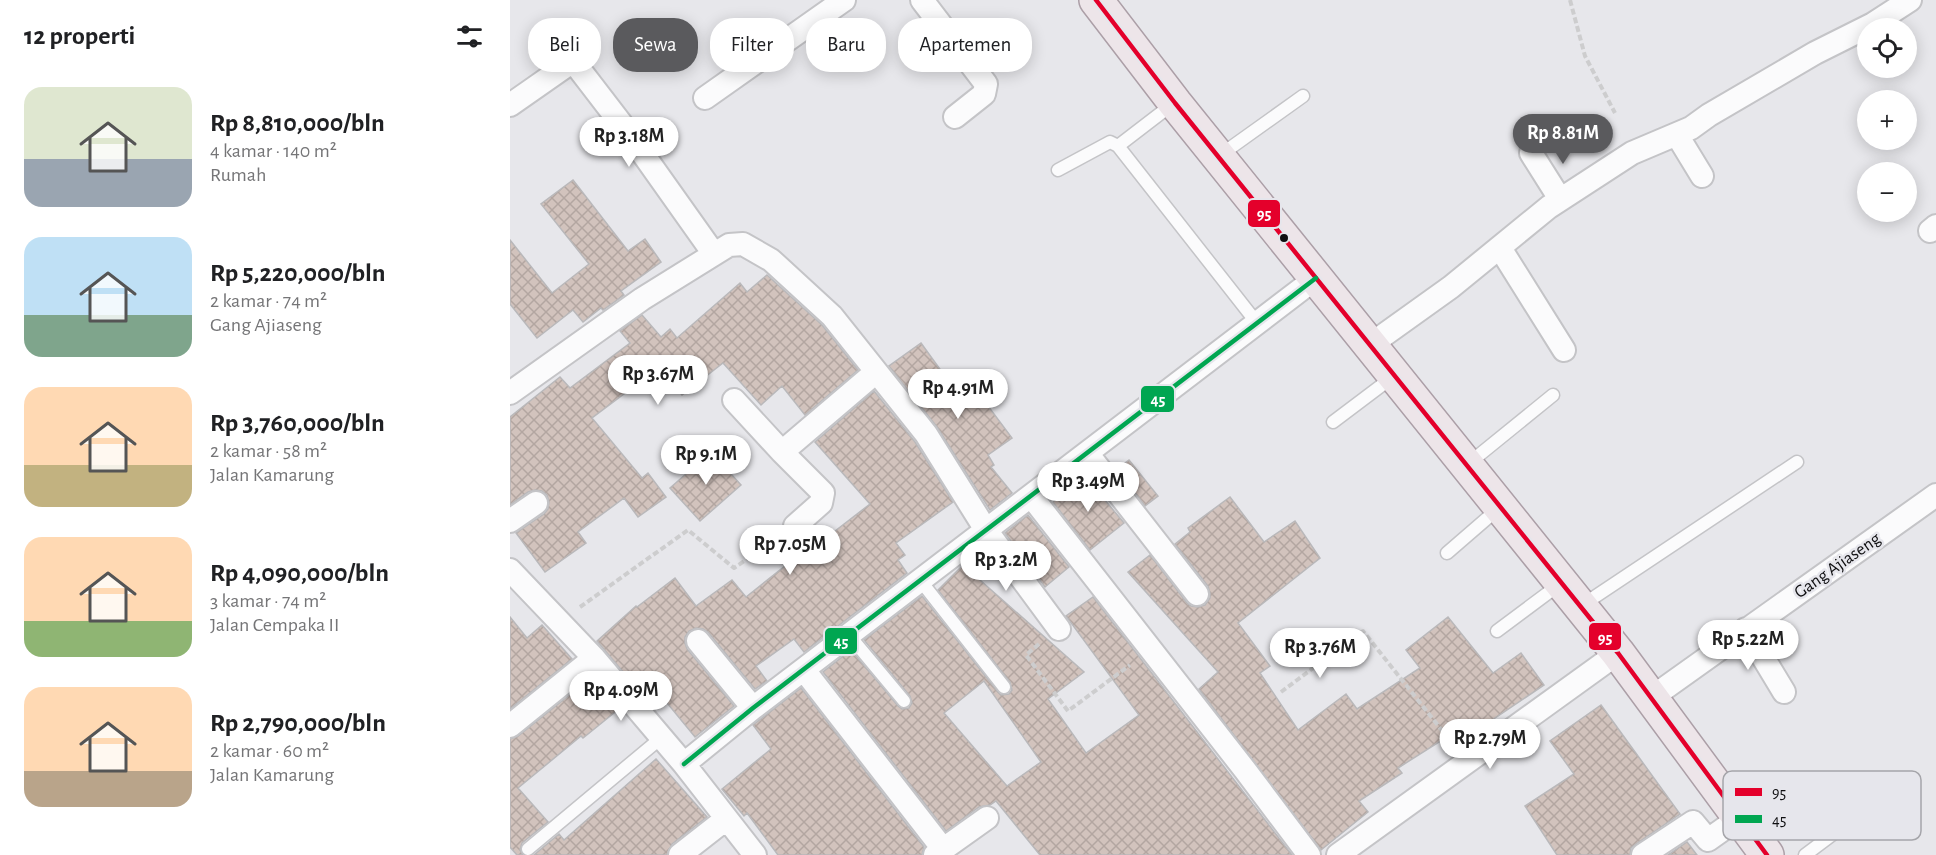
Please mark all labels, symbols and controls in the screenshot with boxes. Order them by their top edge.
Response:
chip: Beli [528,18,601,72]
chip: Sewa [613,18,698,72]
chip: Filter [710,18,794,72]
chip: Baru [806,18,886,72]
chip: Apartemen [898,18,1032,72]
map controls [1857,18,1917,222]
button: locate [1857,18,1917,78]
icon: filters [453,20,486,53]
text: 12 properti [24,23,135,49]
button: + [1857,90,1917,150]
text: Rp 8,810,000/bln [210,110,385,136]
icon: home [72,111,144,183]
pin: Rp 8.81M [1501,114,1625,165]
pin: Rp 3.18M [567,117,691,168]
text: Rp 8.81M [1527,123,1599,143]
text: Rp 3.18M [594,126,664,146]
text: 4 kamar · 140 m² [210,141,337,161]
button: − [1857,162,1917,222]
text: Rumah [210,165,266,185]
line badge: 95 [1247,199,1281,228]
text: 95 [1257,206,1271,222]
unlabelled marker [1278,232,1290,244]
text: Rp 5,220,000/bln [210,260,386,286]
icon: home [72,261,144,333]
text: 2 kamar · 74 m² [210,291,327,311]
text: Gang Ajiaseng [210,315,322,335]
pin: Rp 3.67M [596,355,720,406]
text: Rp 3.67M [622,364,694,384]
pin: Rp 4.91M [896,369,1020,420]
text: Rp 4.91M [922,378,994,398]
line badge: 45 [1140,385,1175,413]
text: 45 [1151,392,1166,408]
text: Rp 3,760,000/bln [210,410,385,436]
icon: home [72,411,144,483]
pin: Rp 9.1M [651,435,761,486]
text: 2 kamar · 58 m² [210,441,327,461]
text: Rp 9.1M [675,444,737,464]
pin: Rp 3.49M [1026,462,1150,513]
text: Jalan Kamarung [210,465,334,485]
text: Rp 3.49M [1051,471,1125,491]
pin: Rp 7.05M [728,525,852,576]
street label: Gang Ajiaseng [1791,529,1884,602]
text: Rp 7.05M [754,534,827,554]
pin: Rp 3.2M [951,541,1061,592]
text: Rp 3.2M [974,550,1038,570]
text: Rp 4,090,000/bln [210,560,389,586]
icon: home [72,561,144,633]
text: 3 kamar · 74 m² [210,591,326,611]
text: Jalan Cempaka II [210,615,339,635]
pin: Rp 5.22M [1686,620,1810,671]
line badge: 95 [1588,622,1622,651]
line badge: 45 [824,627,858,655]
pin: Rp 3.76M [1258,628,1382,679]
text: Rp 5.22M [1712,629,1784,649]
text: 95 [1598,630,1612,646]
text: 45 [834,634,849,650]
text: Rp 3.76M [1284,637,1356,657]
pin: Rp 4.09M [559,671,683,722]
text: Rp 4.09M [583,680,659,700]
text: Rp 2,790,000/bln [210,710,386,736]
icon: home [72,711,144,783]
pin: Rp 2.79M [1428,719,1552,770]
text: Rp 2.79M [1453,728,1527,748]
text: 2 kamar · 60 m² [210,741,329,761]
text: Jalan Kamarung [210,765,334,785]
legend [1723,771,1921,840]
text: 95 [1772,785,1786,801]
text: 45 [1772,812,1786,828]

